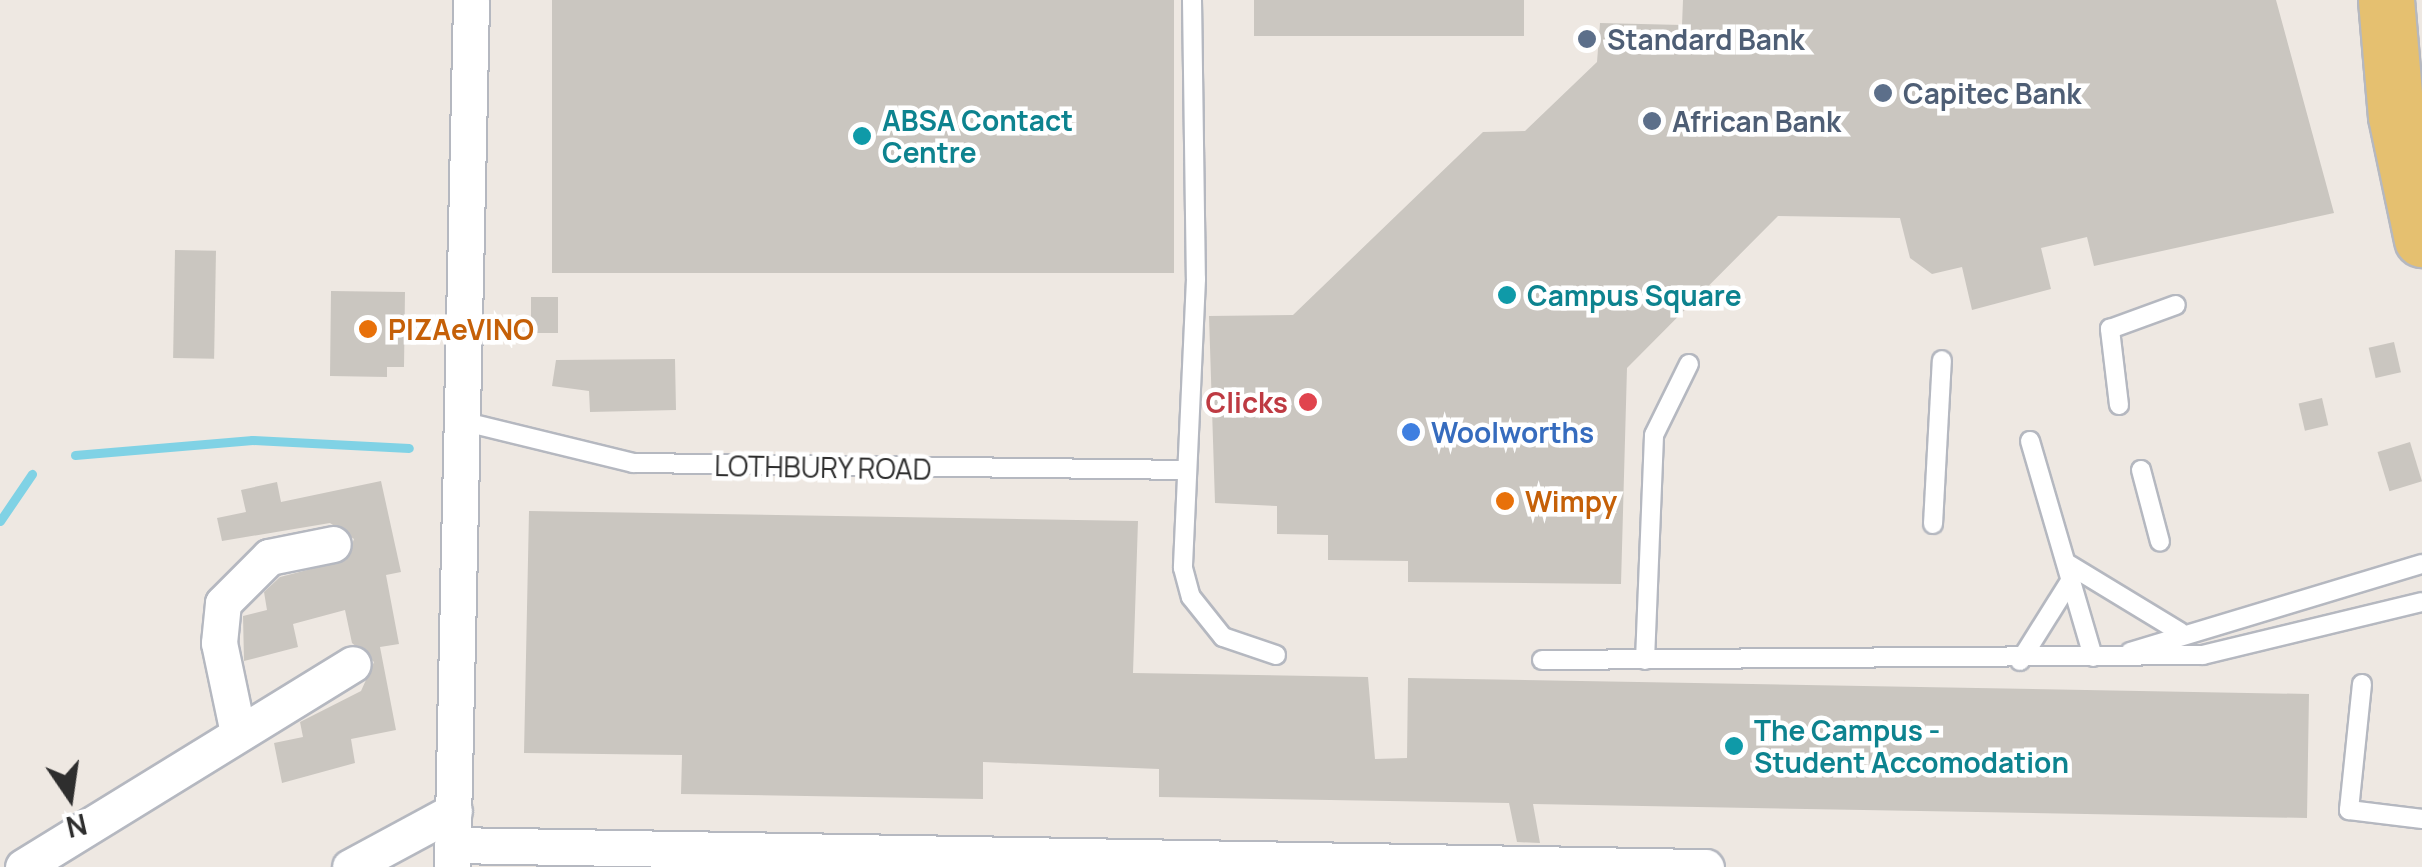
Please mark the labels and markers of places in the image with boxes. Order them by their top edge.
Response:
place label: Standard Bank [1607,22,1804,56]
marker: Standard Bank [1576,28,1598,50]
place label: Capitec Bank [1903,76,2081,110]
marker: Capitec Bank [1872,82,1894,104]
place label: ABSA Contact Centre [882,103,1073,169]
place label: African Bank [1672,104,1841,138]
marker: African Bank [1641,110,1663,132]
marker: ABSA Contact Centre [851,125,873,147]
place label: Campus Square [1527,278,1742,312]
marker: Campus Square [1496,284,1518,306]
place label: PIZAeVINO [388,312,534,346]
marker: PIZAeVINO [357,318,379,340]
place label: Clicks [1206,385,1288,419]
marker: Clicks [1297,391,1319,413]
place label: Woolworths [1431,415,1594,449]
marker: Woolworths [1400,421,1422,443]
place label: Wimpy [1525,484,1617,518]
marker: Wimpy [1494,490,1516,512]
place label: The Campus - Student Accomodation [1754,713,2069,779]
marker: The Campus - Student Accomodation [1723,735,1745,757]

